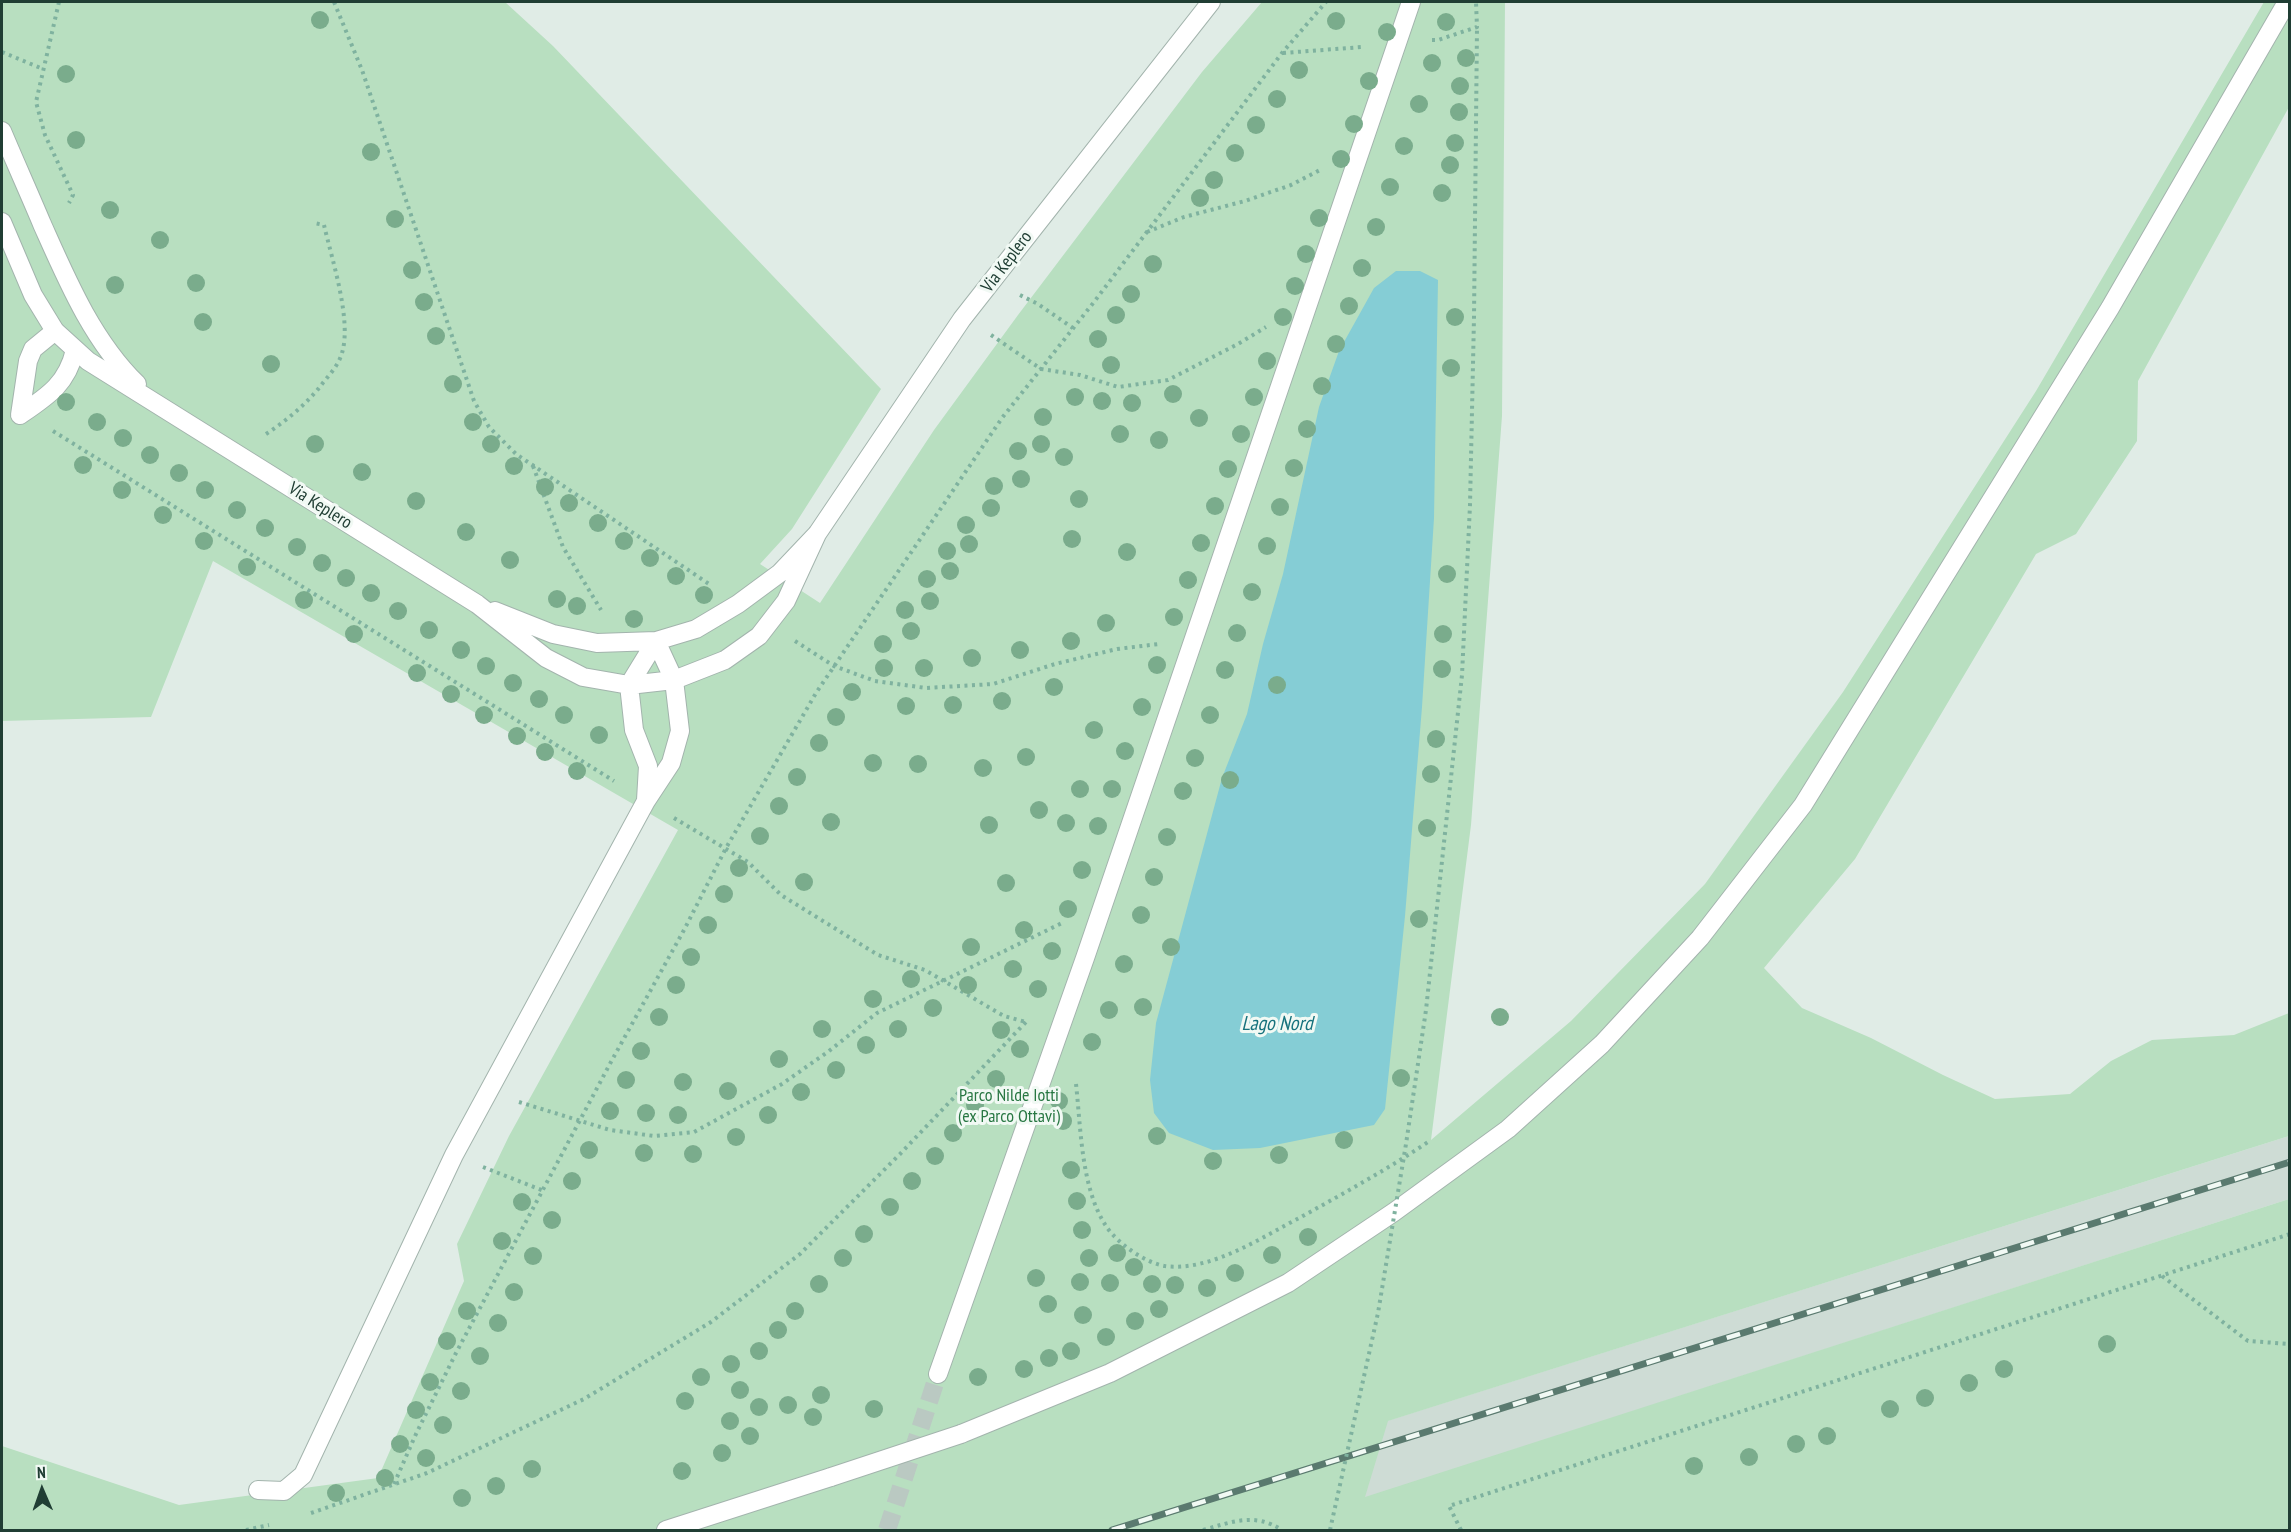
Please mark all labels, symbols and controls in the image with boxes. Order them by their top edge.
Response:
street label: Via Keplero [977,227,1037,297]
street label: Via Keplero [284,478,356,534]
water label: Lago Nord [1241,1012,1313,1036]
park label: Parco Nilde Iotti (ex Parco Ottavi) [958,1085,1060,1128]
north arrow [12,1460,72,1520]
text: N [37,1462,46,1482]

